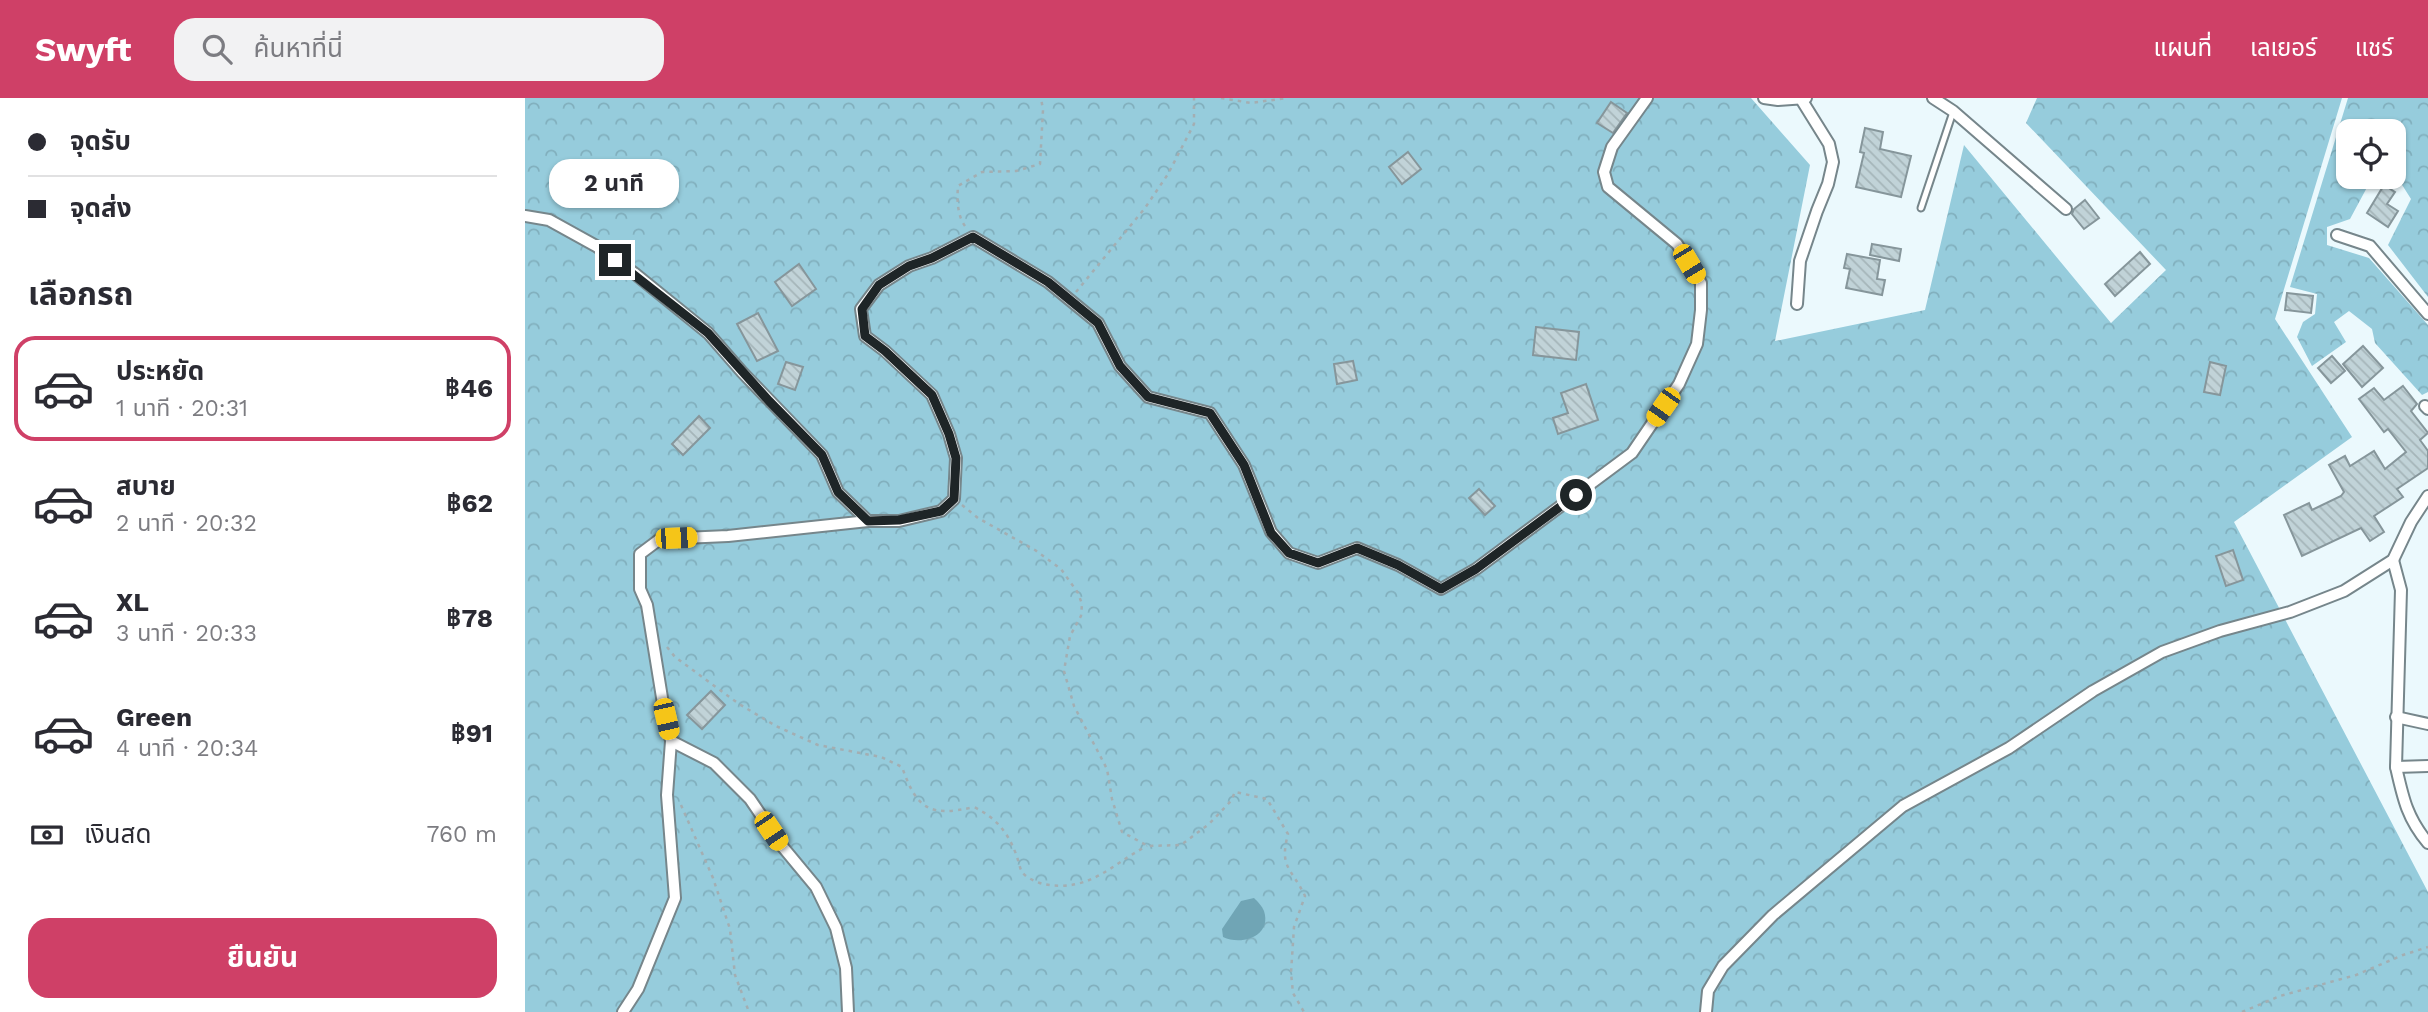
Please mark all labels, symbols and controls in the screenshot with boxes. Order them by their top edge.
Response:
search box [174,18,664,81]
text: Swyft [35,30,132,69]
icon: search [198,30,236,68]
text: ค้นหาที่นี่ [254,33,343,63]
text: แผนที่ [2154,34,2212,62]
text: เลเยอร์ [2250,34,2317,62]
text: แชร์ [2355,34,2393,62]
map controls [2336,119,2406,189]
button: locate [2336,119,2406,189]
text: จุดรับ [70,126,131,156]
callout: 2 นาที [550,158,680,208]
text: 2 นาที [584,170,644,197]
text: จุดส่ง [70,193,132,223]
car [1670,241,1709,287]
route end [599,244,631,276]
text: เลือกรถ [28,275,133,313]
text: ประหยัด [116,356,204,386]
icon: car [32,357,95,420]
text: ฿46 [445,373,493,403]
car [1643,384,1684,430]
text: 1 นาที · 20:31 [116,395,248,422]
text: สบาย [116,471,176,501]
icon: car [32,472,95,535]
route start [1560,479,1592,511]
text: ฿62 [446,488,493,518]
text: 2 นาที · 20:32 [116,510,257,537]
car [655,527,698,549]
icon: car [32,587,95,650]
text: XL [116,587,149,617]
text: ฿78 [446,603,493,633]
text: 3 นาที · 20:33 [116,620,257,647]
car [652,696,681,742]
icon: car [32,702,95,765]
text: Green [116,702,192,732]
text: ฿91 [451,718,493,748]
text: 4 นาที · 20:34 [116,735,258,762]
car [751,808,792,854]
icon: cash [28,816,66,854]
text: เงินสด [84,819,151,849]
text: 760 m [427,821,497,848]
button: ยืนยัน [28,918,497,998]

